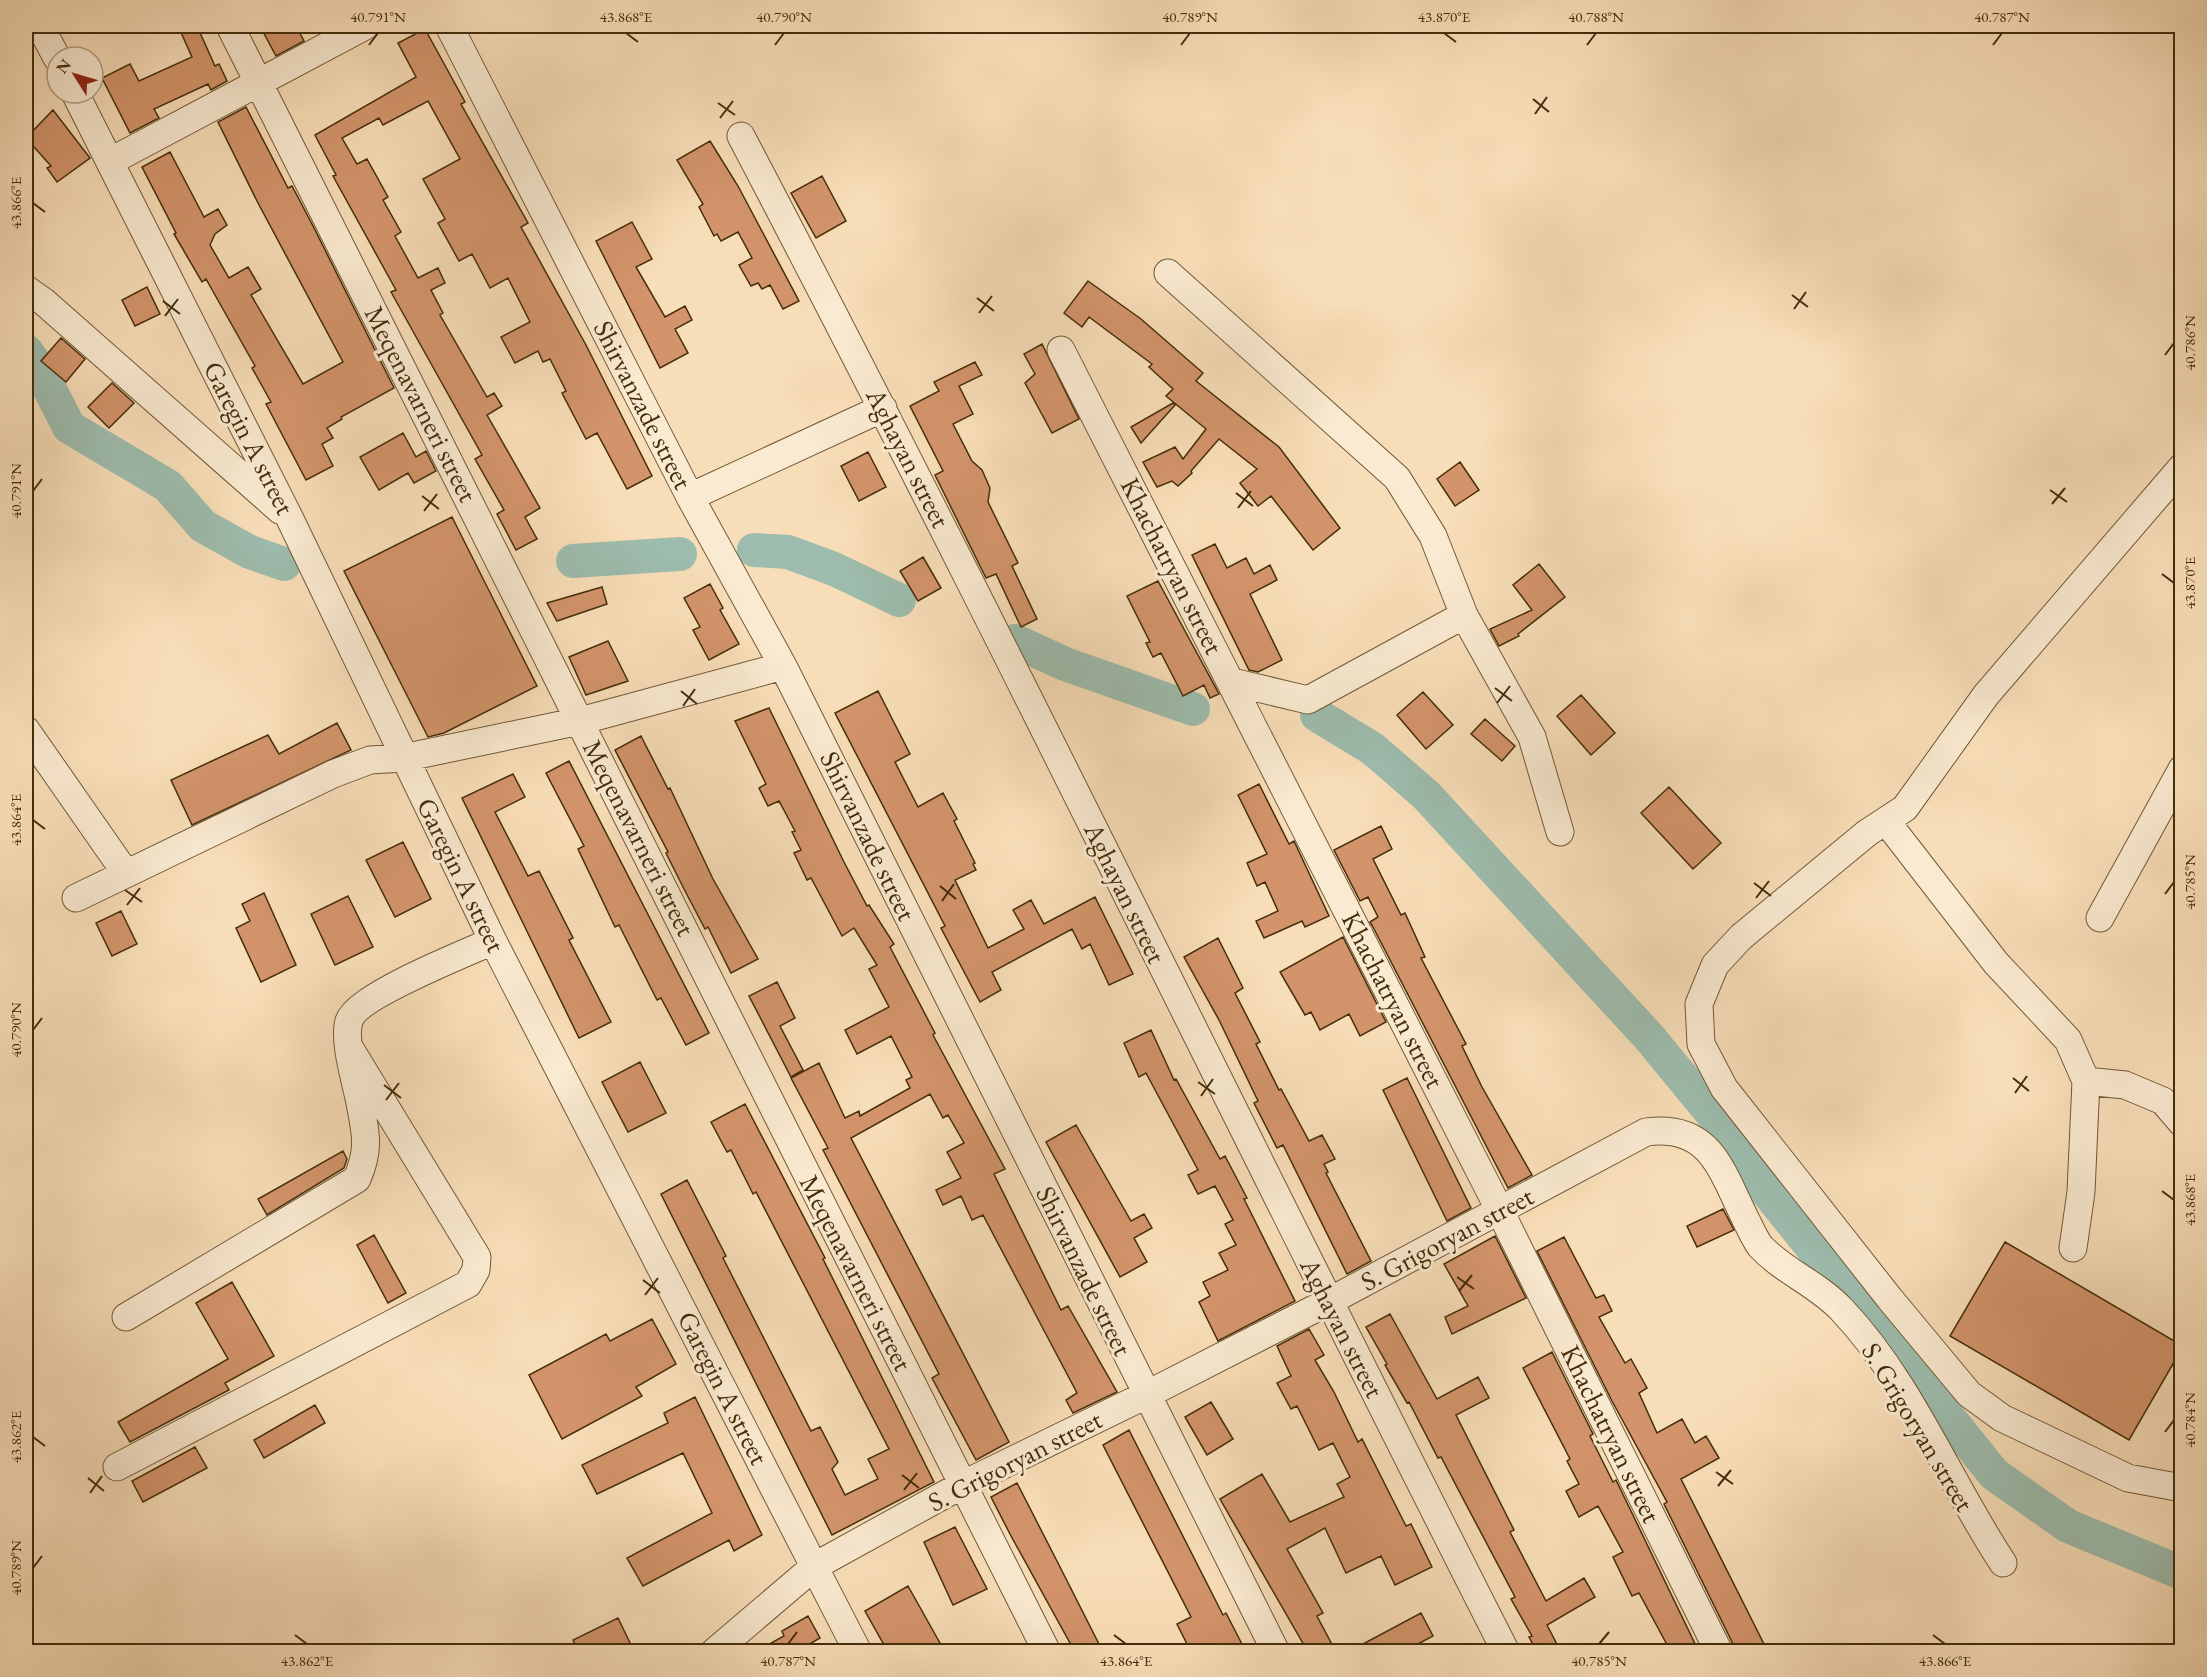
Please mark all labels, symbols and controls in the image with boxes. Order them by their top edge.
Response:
text: 40.791°N [350,7,406,26]
text: 43.868°E [600,7,653,26]
text: 40.790°N [756,7,812,26]
text: 40.789°N [1162,7,1218,26]
text: 43.870°E [1418,7,1471,26]
text: 40.788°N [1568,7,1624,26]
text: 40.787°N [1974,7,2030,26]
north arrow [45,45,105,105]
text: N [51,55,76,78]
text: 43.866°E [6,176,25,229]
street label: Meqenavarneri street [357,300,486,508]
street label: Shirvanzade street [586,315,701,495]
text: 40.786°N [2180,315,2199,371]
street label: Garegin A street [196,355,303,521]
street label: Aghayan street [858,381,959,534]
text: 40.791°N [6,463,25,519]
street label: Khachatryan street [1113,472,1232,660]
text: 43.870°E [2180,556,2199,609]
street label: Meqenavarneri street [575,734,704,942]
street label: Shirvanzade street [812,745,925,927]
street label: Garegin A street [409,792,514,958]
text: 43.864°E [6,793,25,846]
street label: Aghayan street [1076,816,1175,969]
text: 40.785°N [2180,854,2199,910]
street label: Khachatryan street [1334,906,1453,1094]
text: 40.790°N [6,1002,25,1058]
street label: Meqenavarneri street [792,1169,921,1377]
text: 43.868°E [2180,1173,2199,1226]
street label: S. Grigoryan street [1354,1178,1540,1299]
street label: Shirvanzade street [1028,1180,1141,1362]
street label: Aghayan street [1292,1251,1393,1404]
street label: Garegin A street [670,1305,777,1471]
street label: S. Grigoryan street [1854,1336,1983,1518]
street label: Khachatryan street [1553,1339,1670,1529]
text: 40.784°N [2180,1392,2199,1448]
street label: S. Grigoryan street [922,1401,1108,1519]
text: 43.862°E [6,1410,25,1463]
text: 40.789°N [6,1540,25,1596]
text: 43.862°E [281,1651,334,1670]
text: 40.787°N [760,1651,816,1670]
text: 43.864°E [1100,1651,1153,1670]
text: 40.785°N [1571,1651,1627,1670]
text: 43.866°E [1919,1651,1972,1670]

